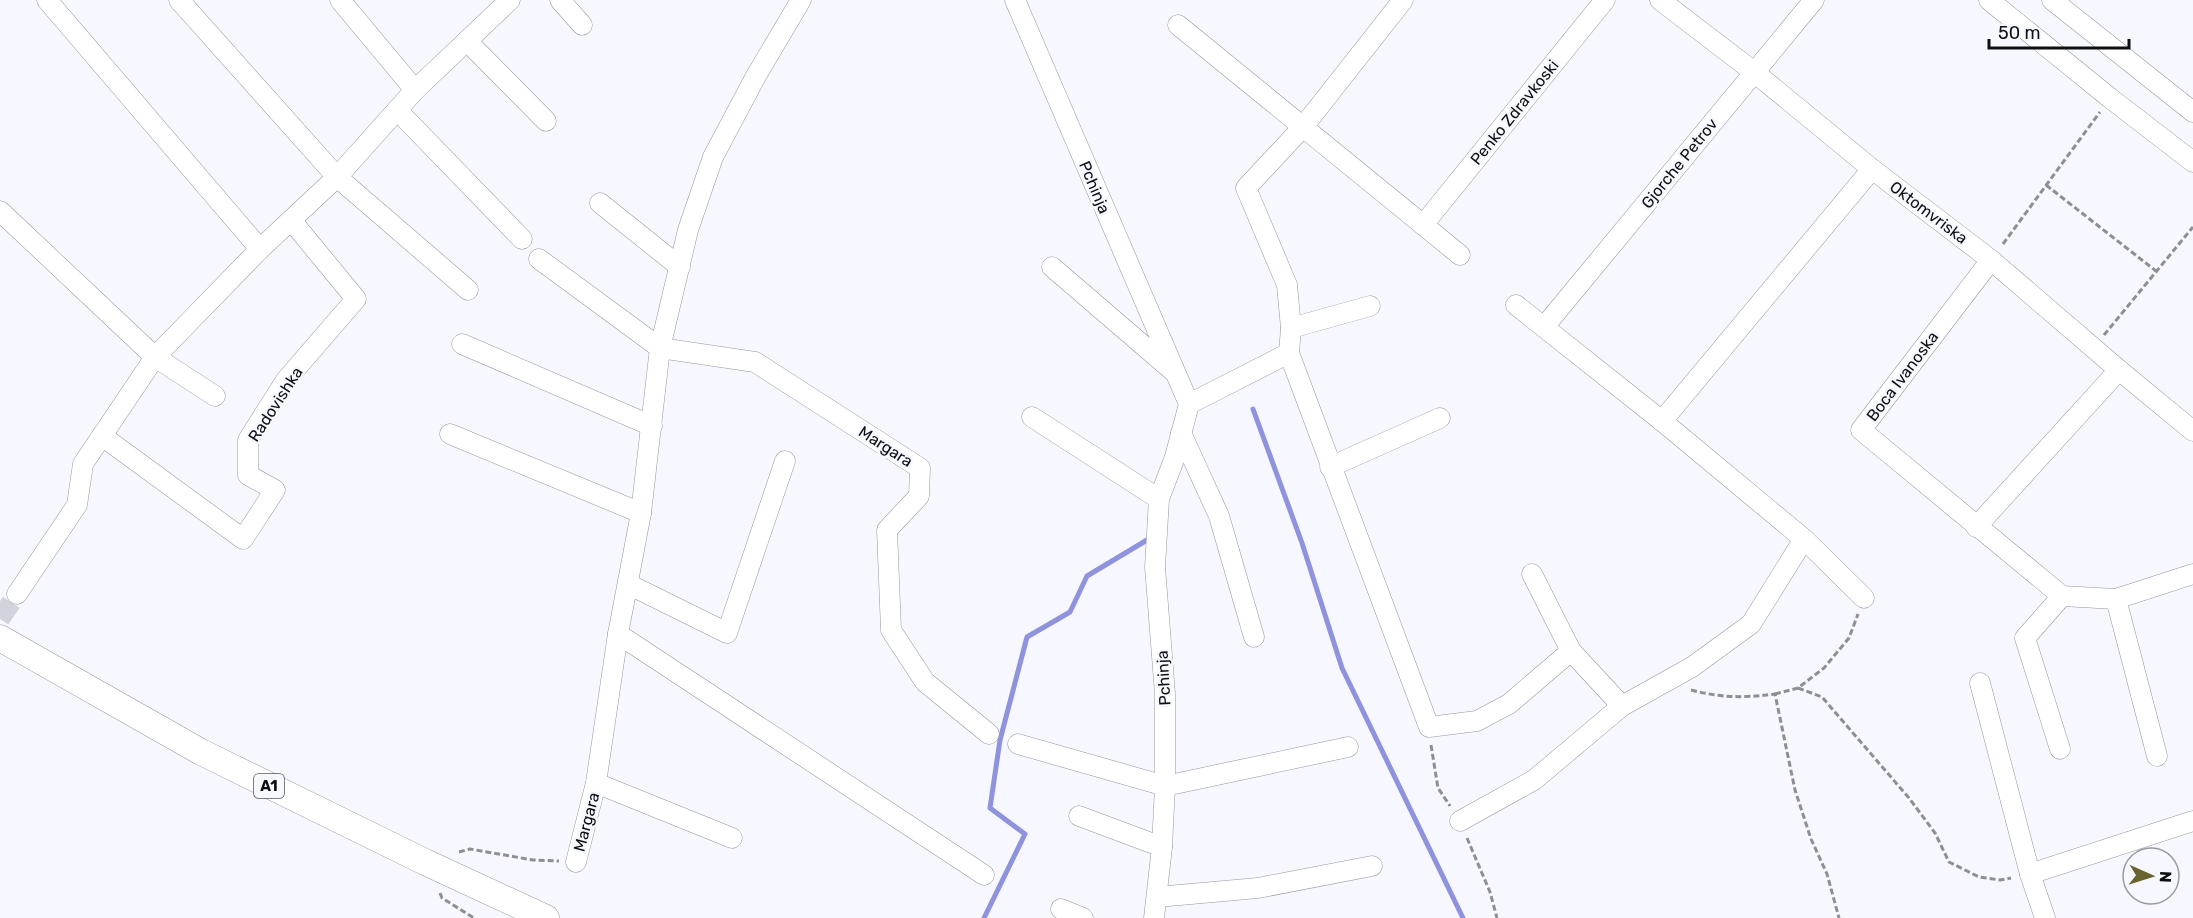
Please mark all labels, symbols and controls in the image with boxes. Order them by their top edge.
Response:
scale bar [1989,12,2128,50]
text: 50 m [1998,22,2041,44]
street label: Penko Zdravkoski [1466,56,1563,169]
street label: Gjorche Petrov [1637,114,1722,212]
street label: Pchinja [1075,158,1114,216]
street label: Oktomvriska [1886,177,1971,248]
street label: Boca Ivanoska [1863,328,1942,425]
street label: Radovishka [244,363,307,445]
street label: Margara [855,422,916,471]
street label: Pchinja [1153,650,1174,706]
road number: A1 [254,774,284,798]
street label: Margara [569,790,604,854]
north arrow [2121,846,2181,906]
text: N [2156,871,2175,883]

